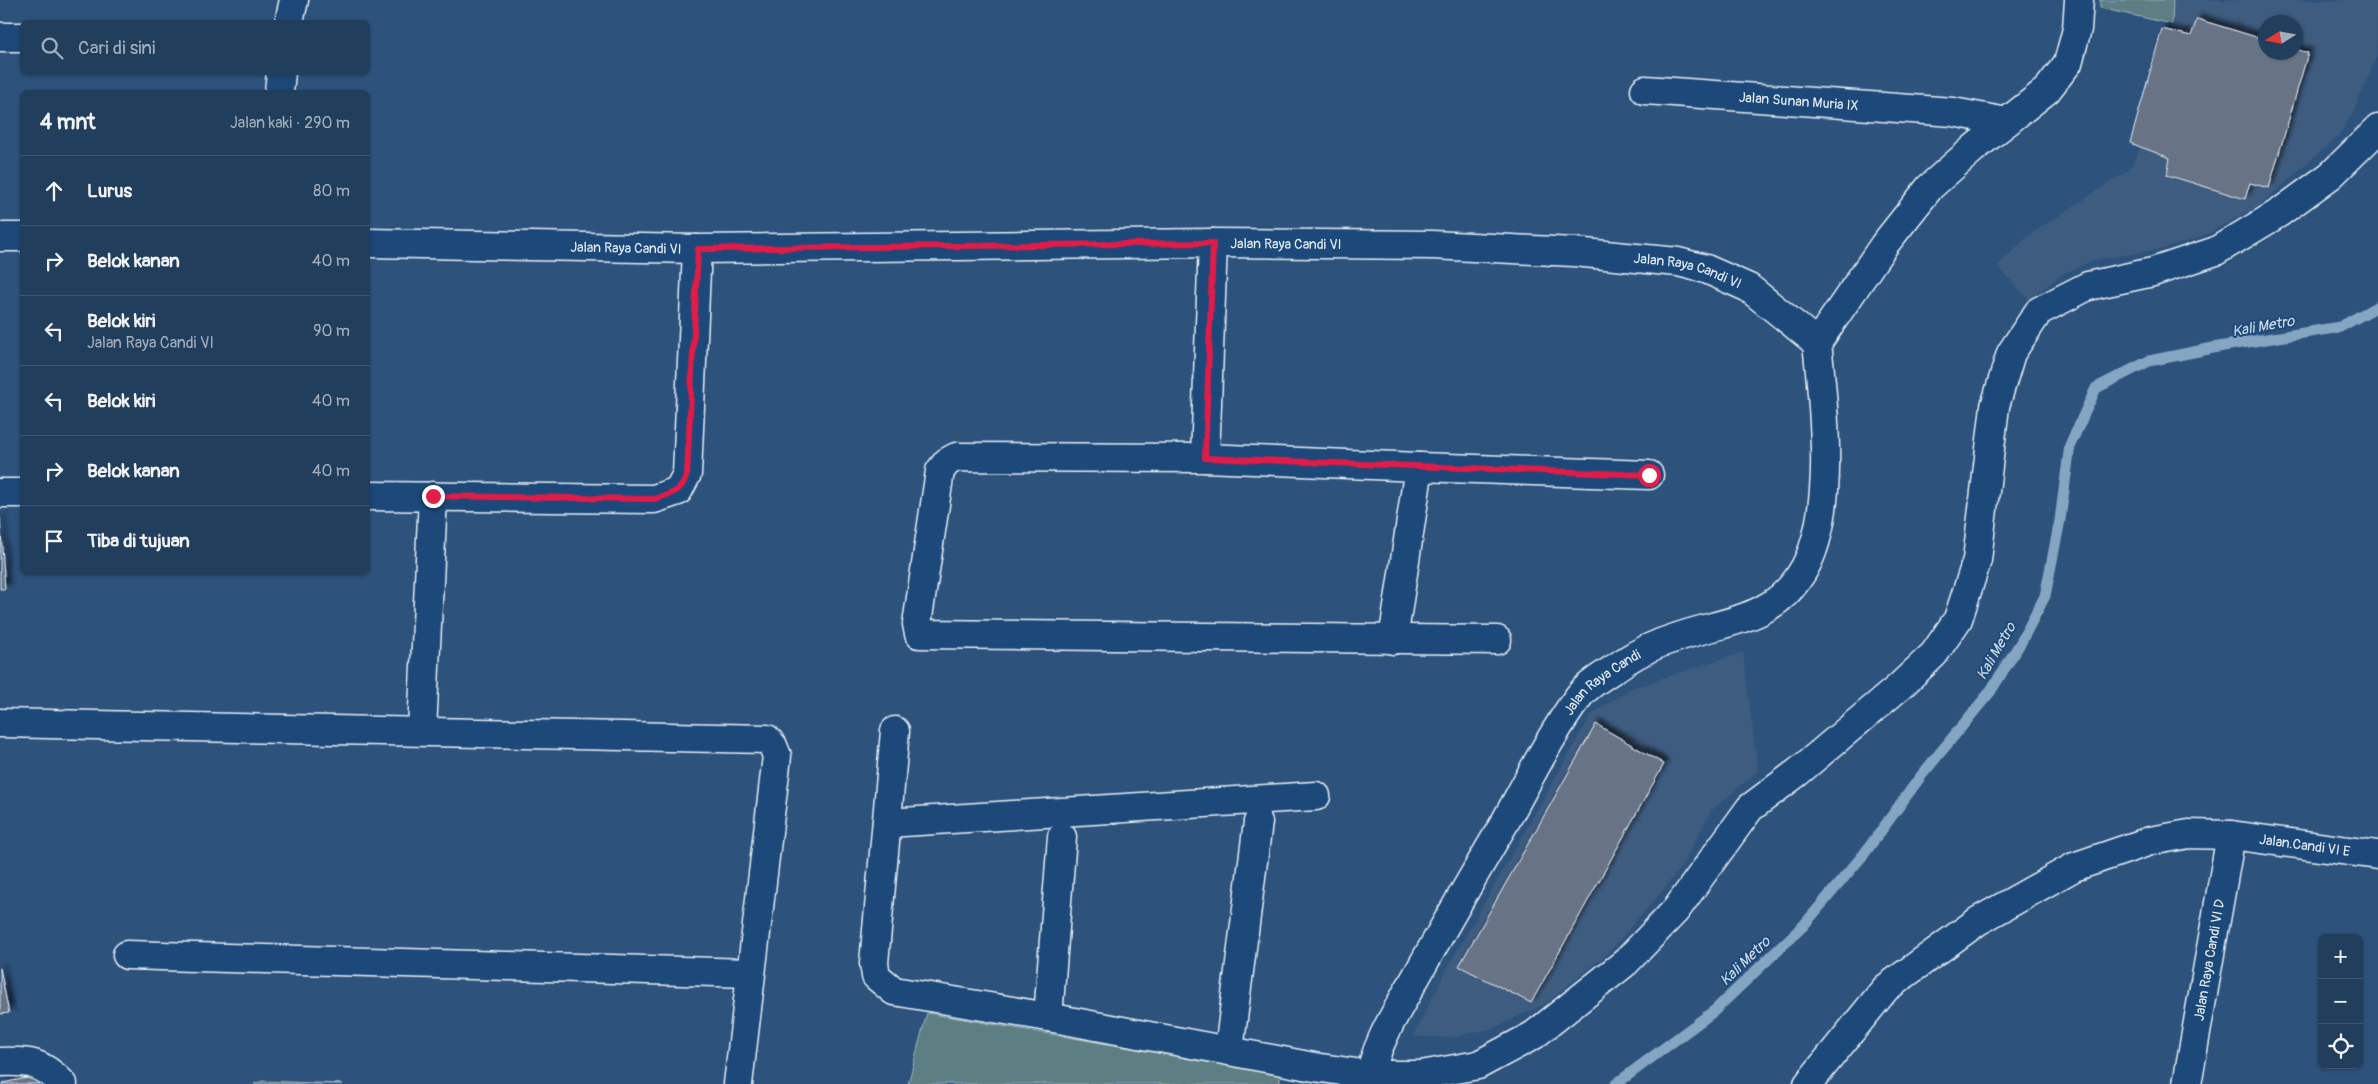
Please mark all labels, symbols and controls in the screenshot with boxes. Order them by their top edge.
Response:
north arrow [2258,15,2303,60]
search box [20,20,370,75]
icon: search [38,34,66,62]
text: Cari di sini [78,36,155,60]
street label: Jalan Sunan Muria IX [1738,89,1859,114]
text: 4 mnt [40,109,96,136]
text: Jalan kaki · 290 m [230,113,350,133]
icon: ahead [40,177,68,205]
text: Lurus [87,179,132,203]
text: 80 m [313,181,350,201]
street label: Jalan Raya Candi VI [1230,235,1342,253]
street label: Jalan Raya Candi VI [570,239,682,258]
icon: right [40,247,68,275]
text: Belok kanan [87,249,180,273]
street label: Jalan Raya Candi VI [1633,250,1744,293]
text: 40 m [312,251,350,271]
text: Belok kiri [87,309,155,333]
water label: Kali Metro [2230,312,2297,341]
icon: left [40,317,68,345]
text: 90 m [313,321,350,341]
text: Jalan Raya Candi VI [87,333,214,353]
icon: left [40,387,68,415]
text: Belok kiri [87,389,155,413]
text: 40 m [312,391,350,411]
icon: right [40,457,68,485]
text: Belok kanan [87,459,180,483]
text: 40 m [312,461,350,481]
route start [1638,464,1661,487]
route end [422,485,445,508]
icon: arrive [40,527,68,555]
text: Tiba di tujuan [87,529,190,553]
water label: Kali Metro [1972,618,2021,683]
street label: Jalan Raya Candi [1560,646,1644,719]
street label: Jalan.Candi VI E [2258,831,2351,860]
street label: Jalan Raya Candi VI D [2190,898,2229,1022]
water label: Kali Metro [1716,932,1775,990]
map controls [2318,934,2363,1069]
button: + [2318,934,2363,979]
button: − [2318,979,2363,1024]
button: locate [2318,1024,2363,1069]

